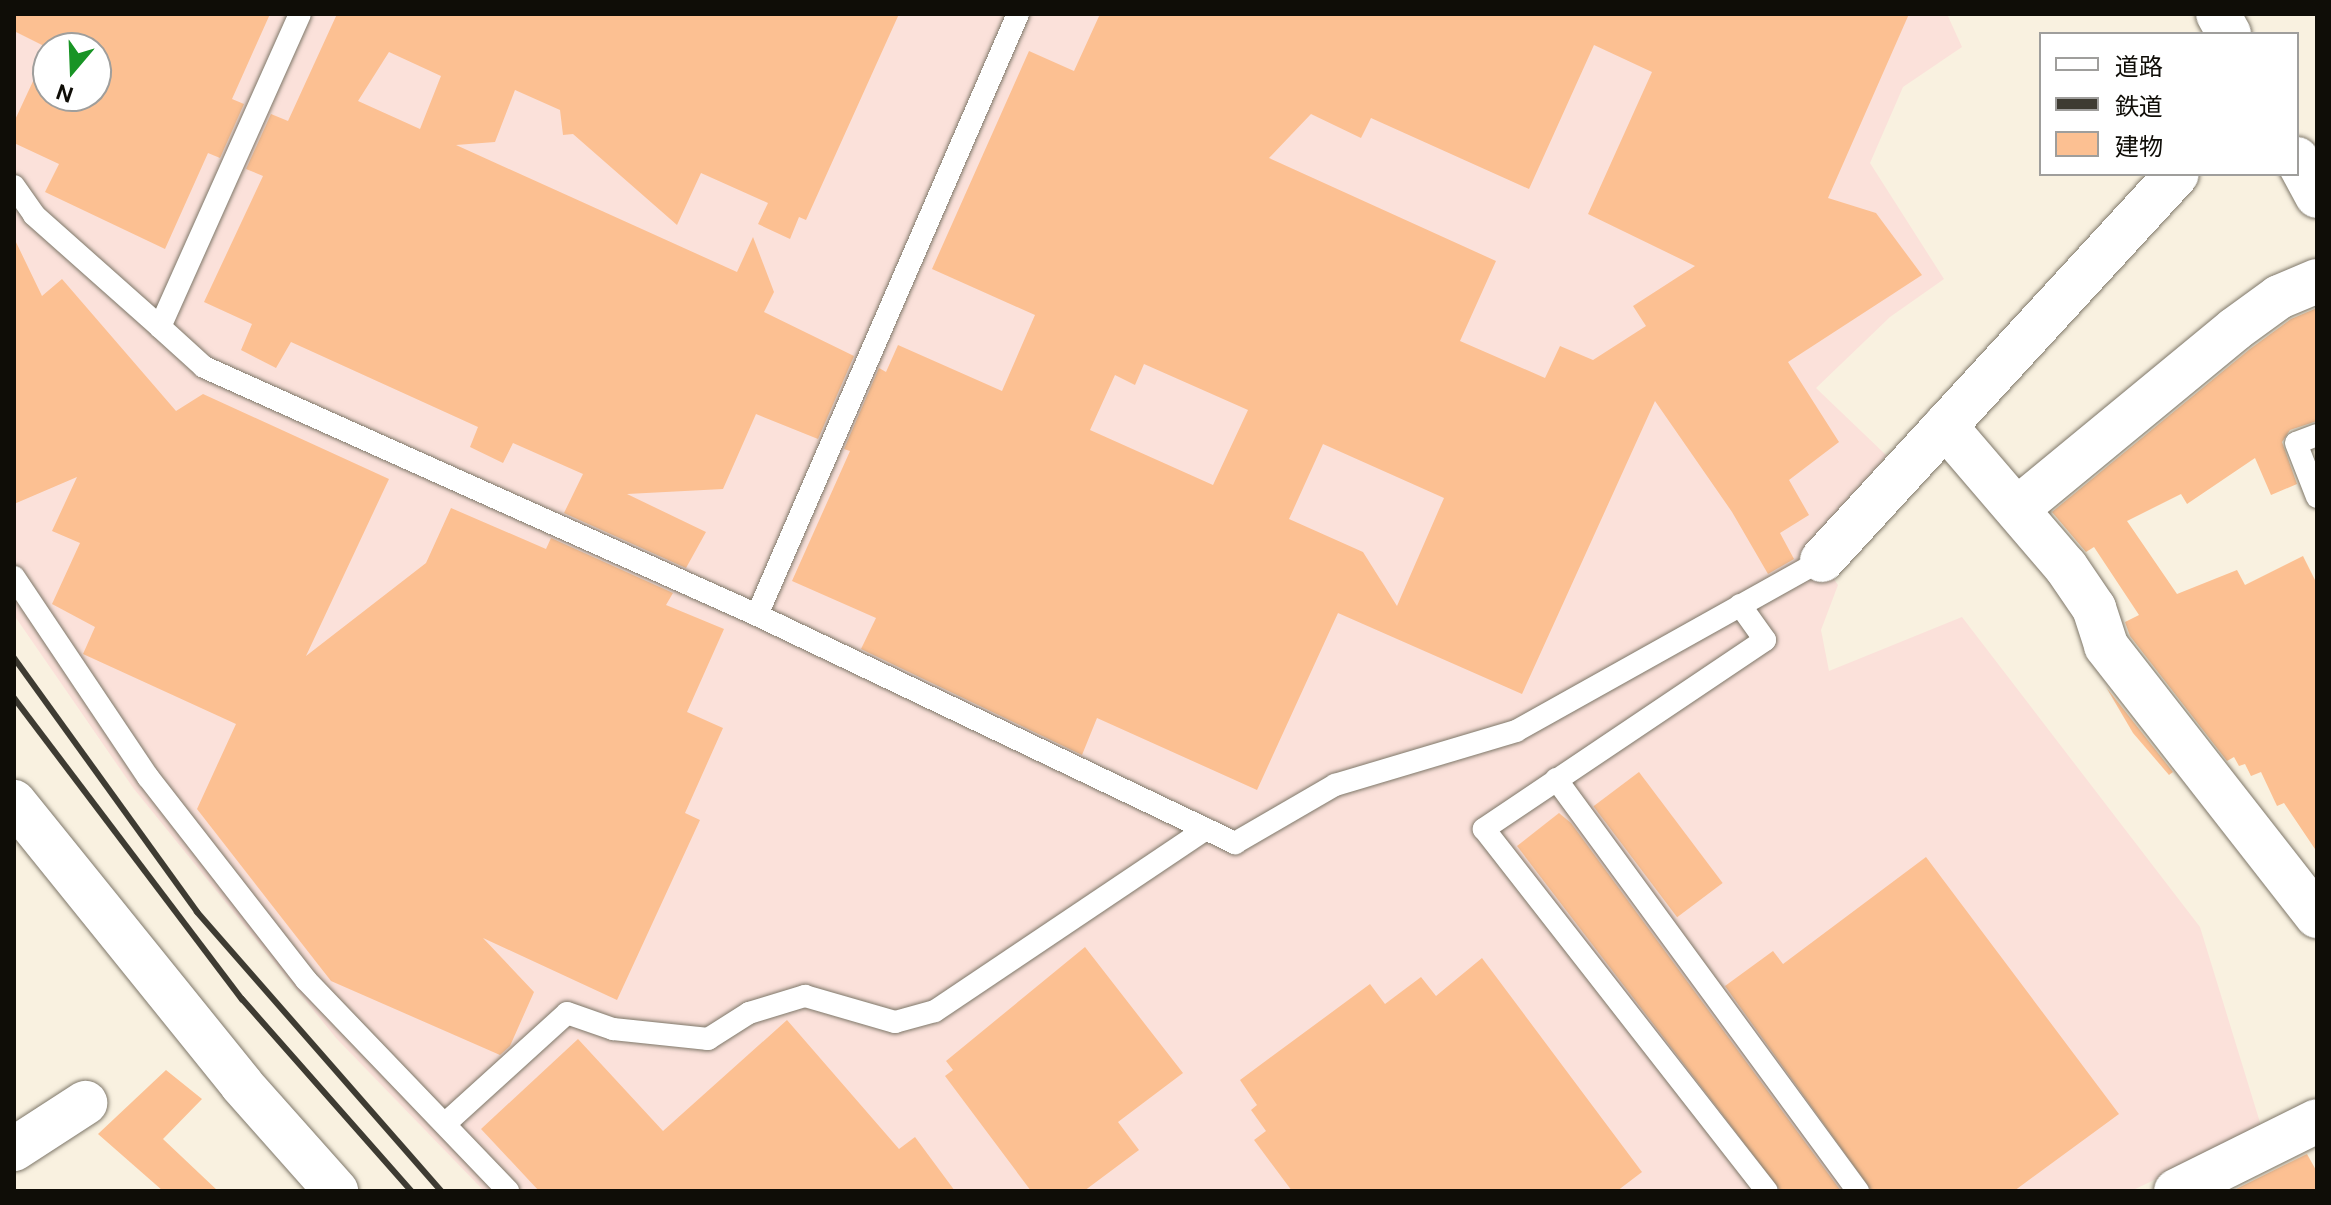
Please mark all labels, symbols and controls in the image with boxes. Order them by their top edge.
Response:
north arrow [32,32,112,112]
legend [2039,32,2299,176]
text: 道路 [2115,51,2163,82]
text: N [52,77,77,110]
text: 鉄道 [2115,91,2163,122]
text: 建物 [2115,131,2163,162]

